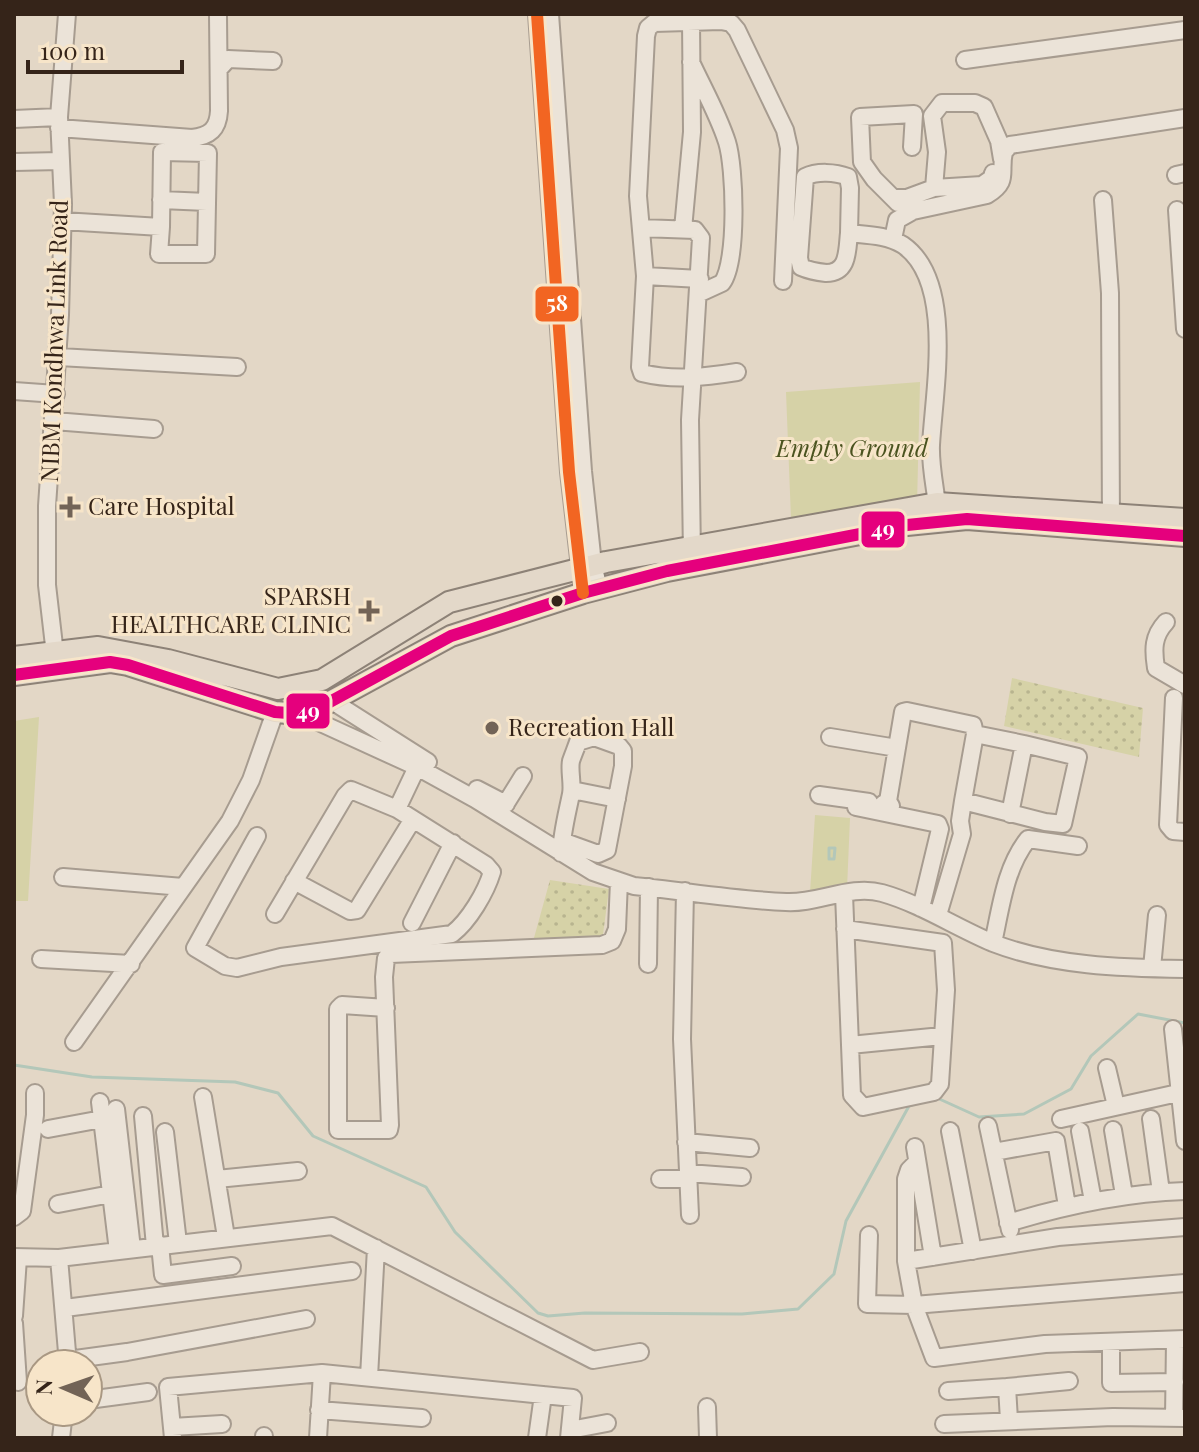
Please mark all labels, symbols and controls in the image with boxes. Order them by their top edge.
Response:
scale bar [28,24,182,74]
text: 100 m [40,34,105,66]
street label: NIBM Kondhwa Link Road [32,199,74,483]
line badge: 58 [534,285,580,323]
text: 58 [546,287,568,317]
park label: Empty Ground [775,431,929,463]
place label: Care Hospital [88,489,235,521]
marker: Care Hospital [59,496,81,518]
line badge: 49 [860,510,906,549]
text: 49 [871,513,895,543]
place label: SPARSH HEALTHCARE CLINIC [111,579,351,639]
unlabelled marker [549,593,565,609]
marker: SPARSH HEALTHCARE CLINIC [358,600,380,622]
line badge: 49 [285,692,331,730]
text: 49 [296,695,320,725]
place label: Recreation Hall [508,710,675,742]
marker: Recreation Hall [483,719,501,737]
north arrow [24,1348,104,1428]
text: N [28,1379,58,1396]

